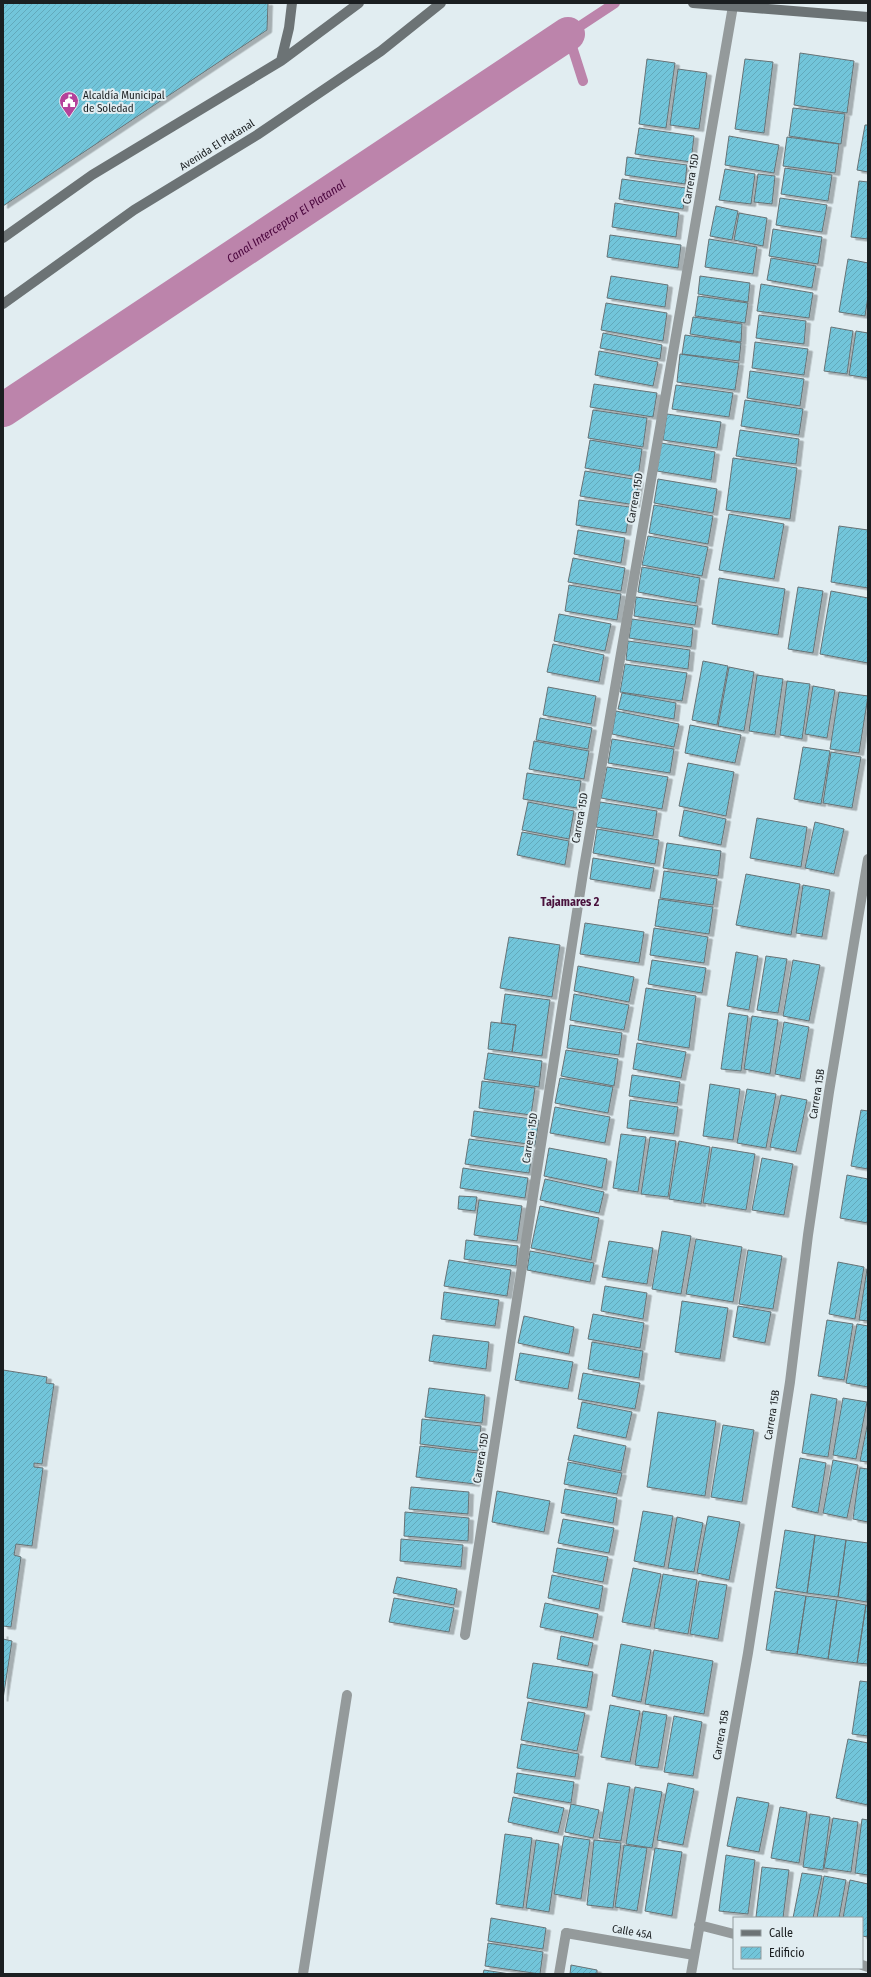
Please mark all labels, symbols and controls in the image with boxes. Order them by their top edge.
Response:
place label: Alcaldía Municipal de Soledad [83,89,165,115]
public building icon: Alcaldía Municipal de Soledad [58,90,80,118]
street label: Avenida El Platanal [177,117,257,173]
street label: Carrera 15D [680,153,702,205]
water label: Canal Interceptor El Platanal [224,177,348,266]
street label: Carrera 15D [624,472,646,524]
street label: Carrera 15D [569,792,591,844]
district label: Tajamares 2 [541,895,600,909]
street label: Carrera 15B [807,1068,827,1120]
street label: Carrera 15D [520,1112,540,1164]
street label: Carrera 15B [762,1389,782,1441]
street label: Carrera 15D [471,1432,491,1484]
street label: Carrera 15B [710,1709,732,1761]
legend [733,1917,863,1969]
street label: Calle 45A [611,1922,653,1942]
text: Calle [769,1926,793,1940]
text: Edificio [769,1946,805,1960]

